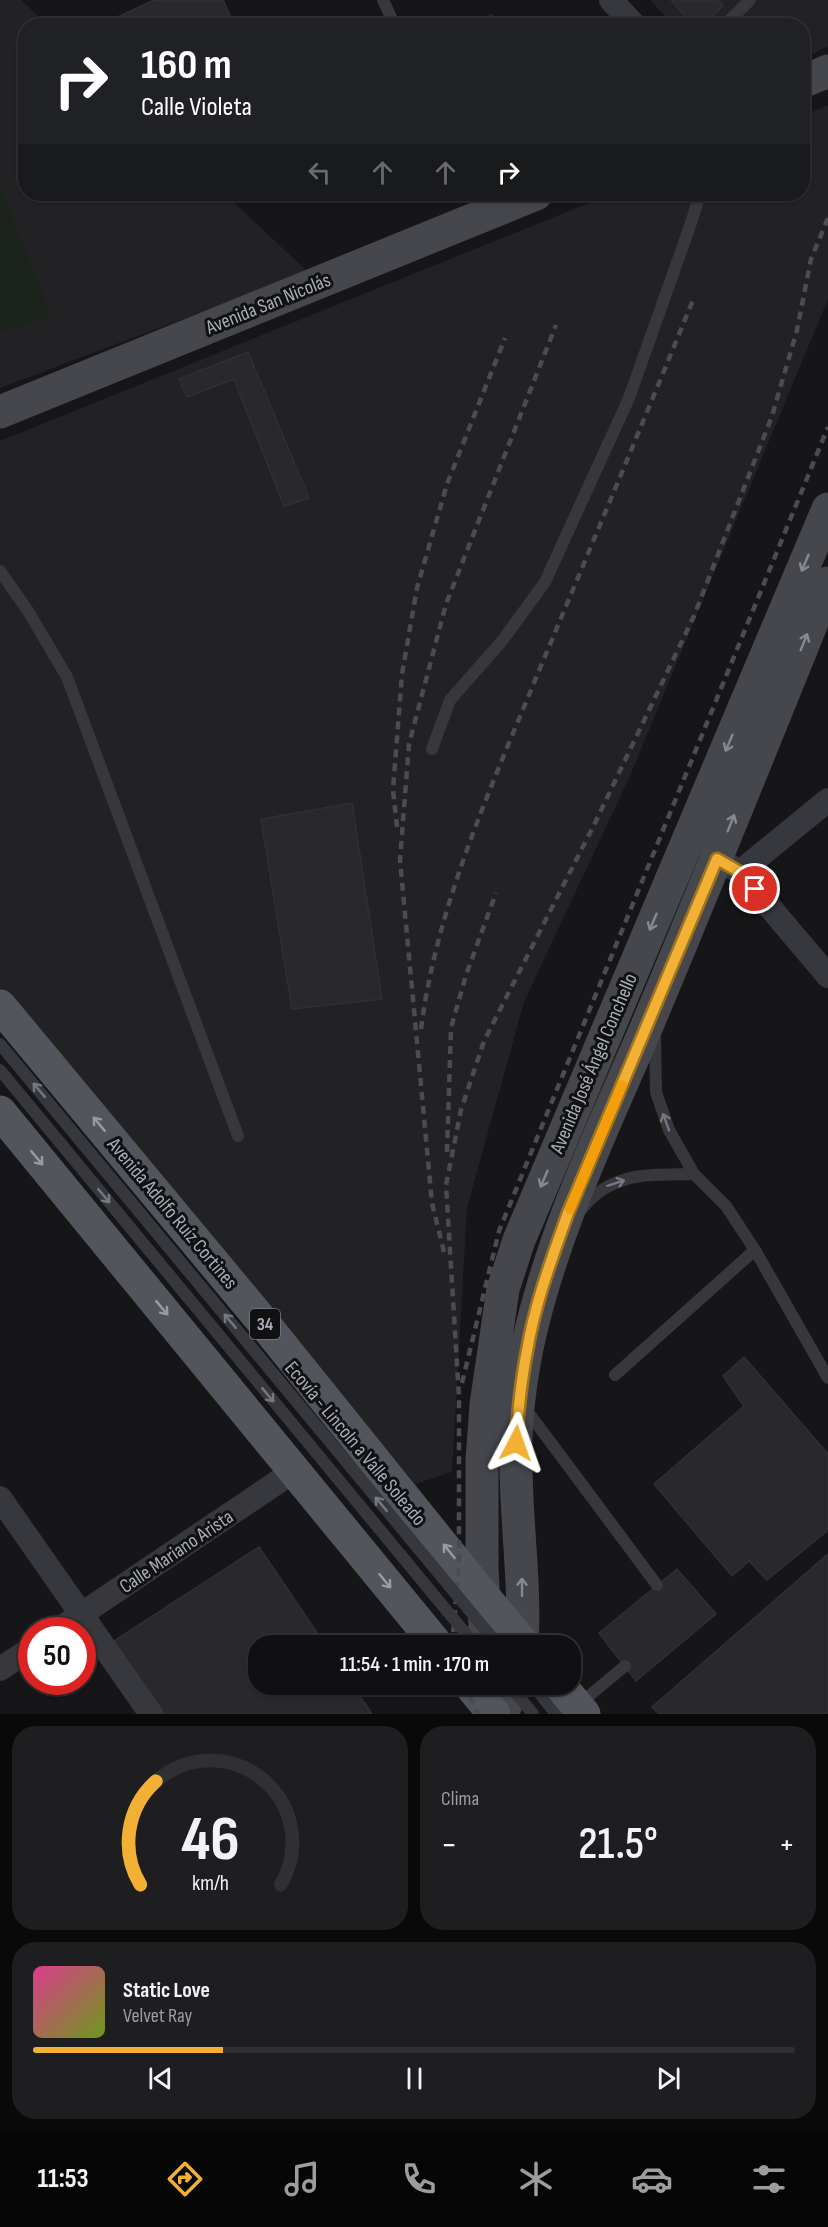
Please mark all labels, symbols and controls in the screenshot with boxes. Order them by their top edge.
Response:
text: 160 m [141,40,232,91]
icon: right [42,42,120,120]
text: Calle Violeta [141,91,252,123]
icon: left [303,156,336,189]
icon: ahead [366,156,399,189]
icon: ahead [429,156,462,189]
icon: right [492,156,525,189]
street label: Avenida San Nicolás [202,268,334,340]
one-way arrow [799,554,810,572]
one-way arrow [799,633,810,652]
one-way arrow [723,733,734,751]
one-way arrow [726,814,737,833]
pin [729,863,780,914]
icon: arrive [738,872,771,905]
one-way arrow [647,913,658,931]
street label: Avenida José Ángel Conchello [545,970,643,1158]
one-way arrow [32,1082,45,1098]
one-way arrow [660,1113,671,1132]
one-way arrow [92,1117,105,1133]
street label: Avenida Adolfo Ruíz Cortines [101,1132,242,1294]
one-way arrow [31,1149,44,1165]
one-way arrow [538,1170,549,1188]
one-way arrow [606,1176,625,1187]
one-way arrow [97,1188,111,1203]
one-way arrow [155,1300,168,1316]
road number: 34 [250,1309,280,1339]
one-way arrow [223,1314,237,1329]
street label: Ecovía - Lincoln a Valle Soleado [280,1357,431,1531]
one-way arrow [262,1387,275,1403]
position arrow [484,1411,548,1475]
one-way arrow [374,1497,388,1512]
street label: Calle Mariano Arista [115,1505,238,1599]
one-way arrow [442,1543,455,1559]
one-way arrow [378,1573,391,1589]
one-way arrow [516,1578,528,1598]
speed limit sign: 50 [18,1617,96,1695]
text: 11:54 · 1 min · 170 m [340,1651,489,1678]
text: Clima [441,1787,479,1811]
text: 46 [181,1803,239,1878]
text: 21.5° [578,1817,658,1872]
text: − [441,1825,457,1865]
text: + [779,1825,795,1865]
text: km/h [191,1871,229,1896]
text: Static Love [123,1977,210,2004]
text: Velvet Ray [123,2004,192,2028]
icon: previous [144,2062,177,2095]
icon: pause [398,2062,431,2095]
icon: next [652,2062,685,2095]
icon: directions [164,2158,206,2200]
icon: music [281,2158,323,2200]
icon: phone [398,2158,440,2200]
icon: climate [515,2158,557,2200]
icon: car [631,2158,673,2200]
icon: filters [748,2158,790,2200]
text: 11:53 [37,2163,89,2195]

